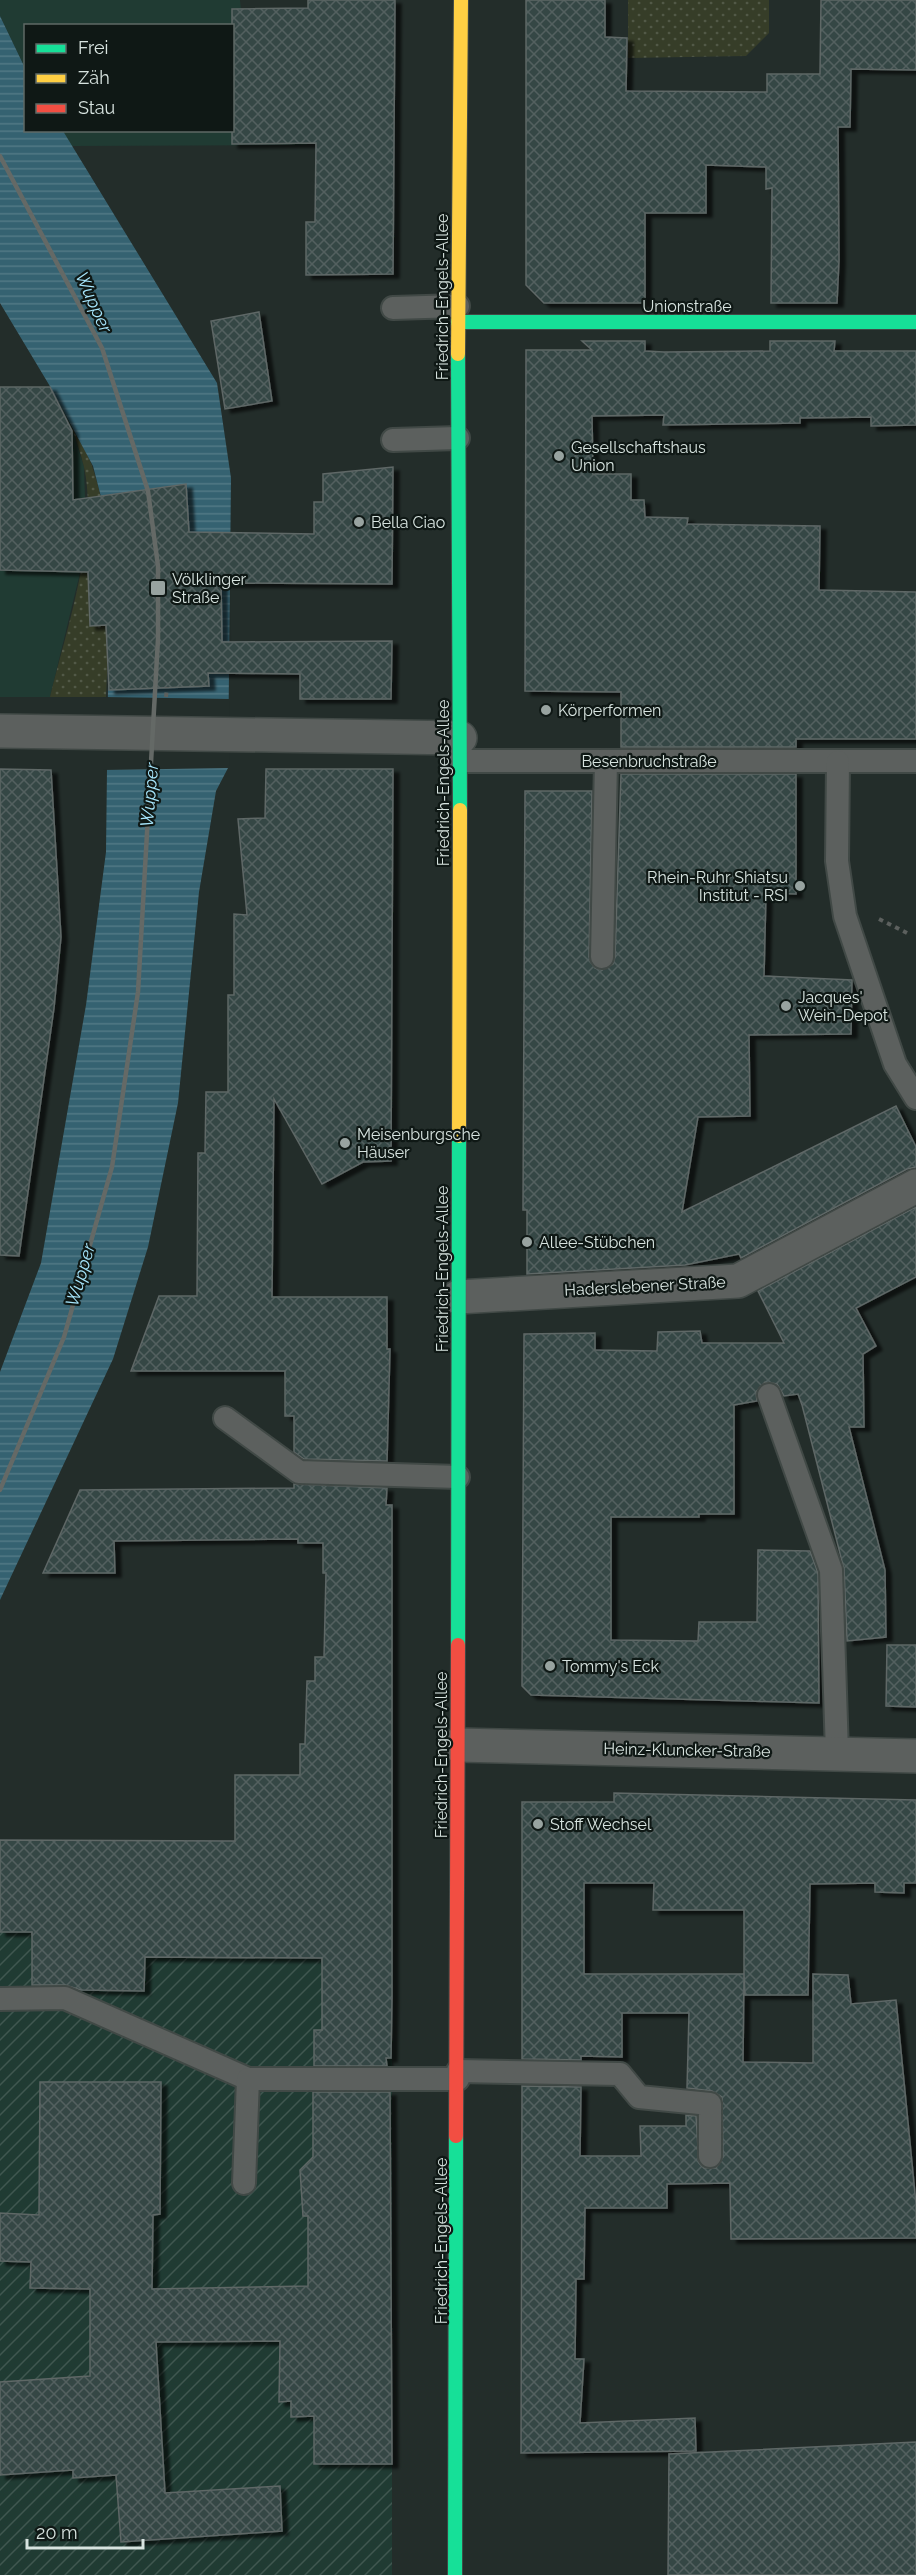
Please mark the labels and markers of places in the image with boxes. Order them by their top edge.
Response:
place label: Gesellschaftshaus Union [571,438,706,475]
marker: Gesellschaftshaus Union [552,449,566,463]
place label: Bella Ciao [371,513,445,532]
marker: Bella Ciao [352,515,366,529]
place label: Völklinger Straße [172,570,247,607]
marker: Völklinger Straße [149,579,167,597]
place label: Körperformen [558,701,661,720]
marker: Körperformen [539,703,553,717]
place label: Rhein-Ruhr Shiatsu Institut - RSI [647,868,788,905]
marker: Rhein-Ruhr Shiatsu Institut - RSI [793,879,807,893]
place label: Jacques' Wein-Depot [798,988,889,1025]
marker: Jacques' Wein-Depot [779,999,793,1013]
place label: Meisenburgsche Häuser [357,1125,480,1162]
marker: Meisenburgsche Häuser [338,1136,352,1150]
place label: Allee-Stübchen [539,1233,655,1252]
marker: Allee-Stübchen [520,1235,534,1249]
place label: Tommy's Eck [562,1657,660,1676]
marker: Tommy's Eck [543,1659,557,1673]
place label: Stoff Wechsel [550,1815,652,1834]
marker: Stoff Wechsel [531,1817,545,1831]

